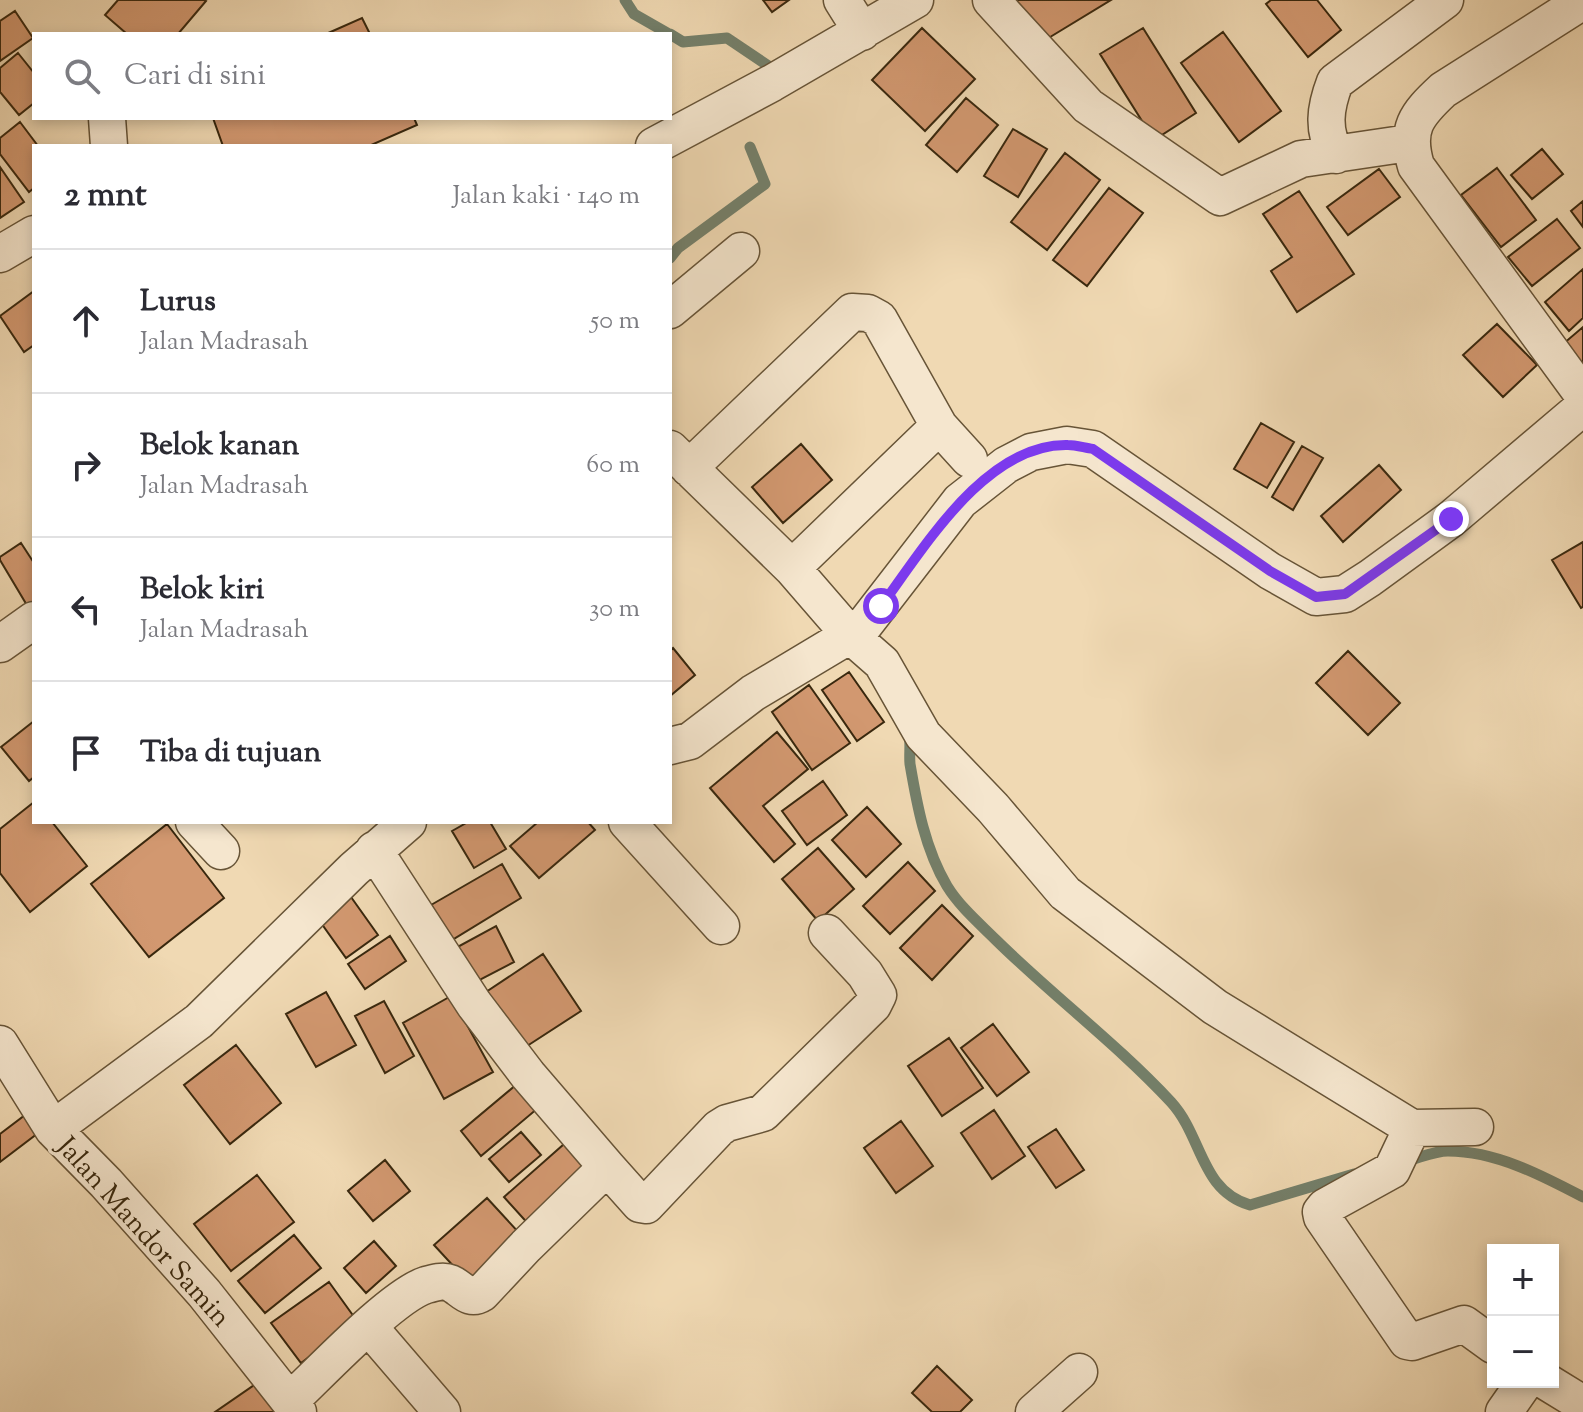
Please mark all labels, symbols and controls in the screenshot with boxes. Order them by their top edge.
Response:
search box [32,32,672,120]
icon: search [60,54,104,98]
text: Cari di sini [124,55,266,98]
text: 2 mnt [64,172,147,221]
text: Jalan kaki · 140 m [452,178,640,215]
text: Lurus [140,281,216,324]
icon: ahead [64,299,108,343]
text: 50 m [590,303,640,340]
text: Jalan Madrasah [140,324,309,361]
text: Belok kanan [140,425,299,468]
icon: right [64,443,108,487]
text: 60 m [586,447,640,484]
text: Jalan Madrasah [140,468,309,505]
route end [1433,501,1469,537]
text: Belok kiri [140,569,264,612]
icon: left [64,587,108,631]
route start [863,588,899,624]
text: 30 m [589,591,640,628]
text: Jalan Madrasah [140,612,309,649]
icon: arrive [64,731,108,775]
text: Tiba di tujuan [140,732,321,775]
street label: Jalan Mandor Samin [45,1128,239,1337]
map controls [1487,1244,1559,1388]
button: + [1487,1244,1559,1316]
button: − [1487,1316,1559,1388]

